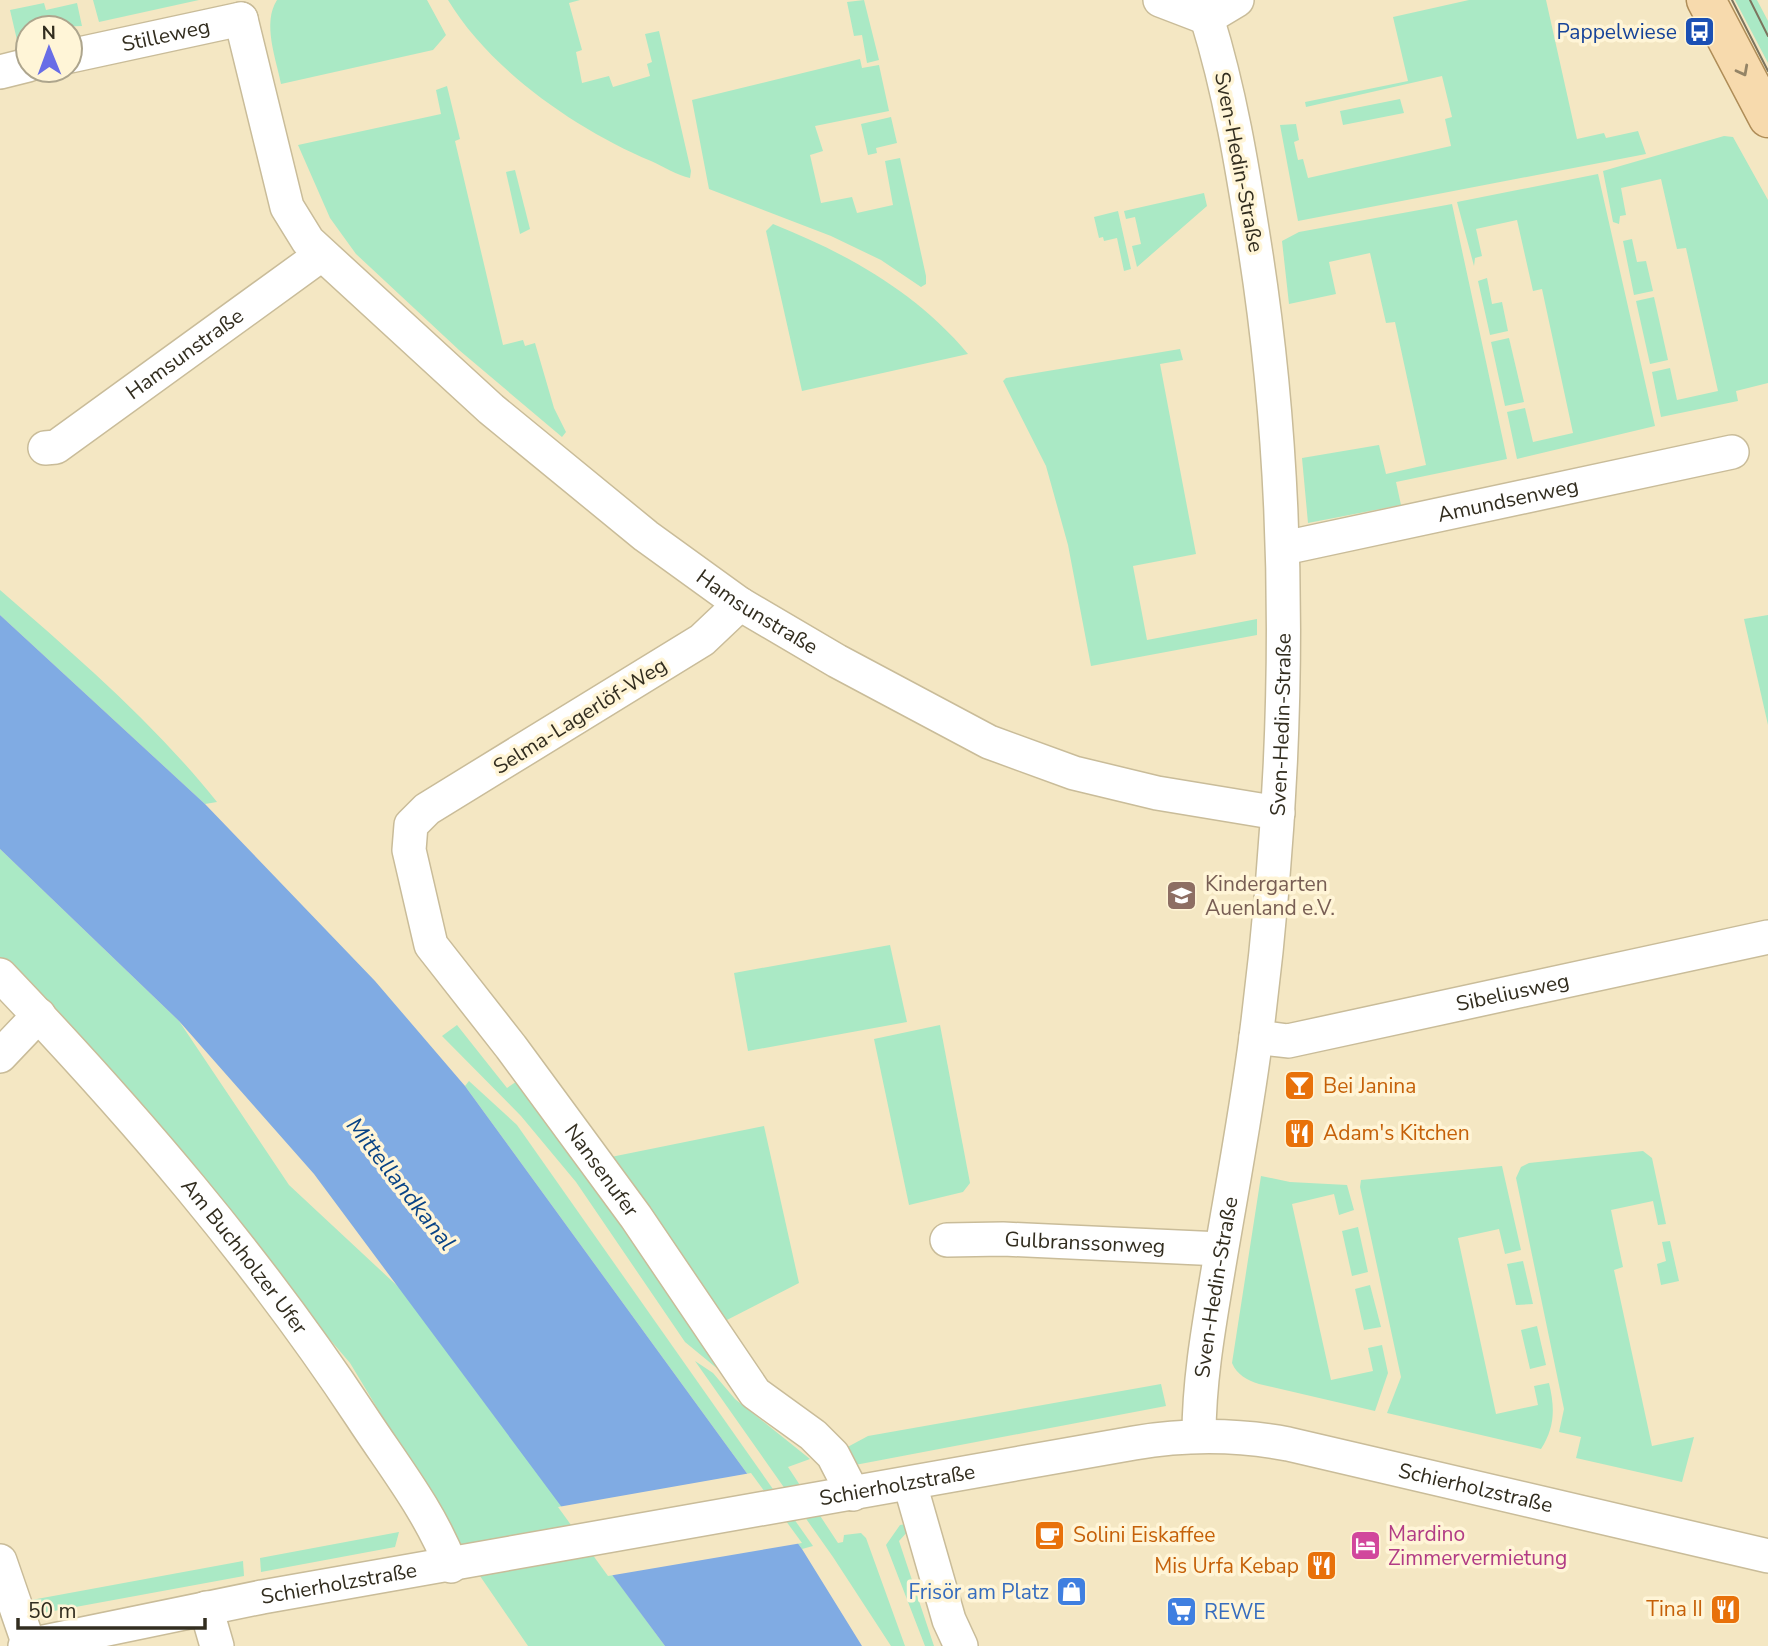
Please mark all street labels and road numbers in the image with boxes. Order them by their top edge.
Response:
street label: Stilleweg [119,12,212,58]
street label: Sven-Hedin-Straße [1208,70,1270,254]
street label: Hamsunstraße [120,302,249,406]
street label: Amundsenweg [1435,471,1581,529]
street label: Hamsunstraße [691,563,823,661]
street label: Sven-Hedin-Straße [1263,633,1298,817]
street label: Selma-Lagerlöf-Weg [488,651,672,781]
street label: Sibeliusweg [1453,966,1572,1018]
street label: Nansenufer [558,1118,646,1223]
street label: Am Buchholzer Ufer [175,1173,314,1340]
street label: Sven-Hedin-Straße [1188,1194,1245,1379]
street label: Gulbranssonweg [1004,1225,1166,1260]
street label: Schierholzstraße [1396,1456,1556,1519]
street label: Schierholzstraße [817,1457,977,1512]
street label: Schierholzstraße [259,1556,419,1611]

